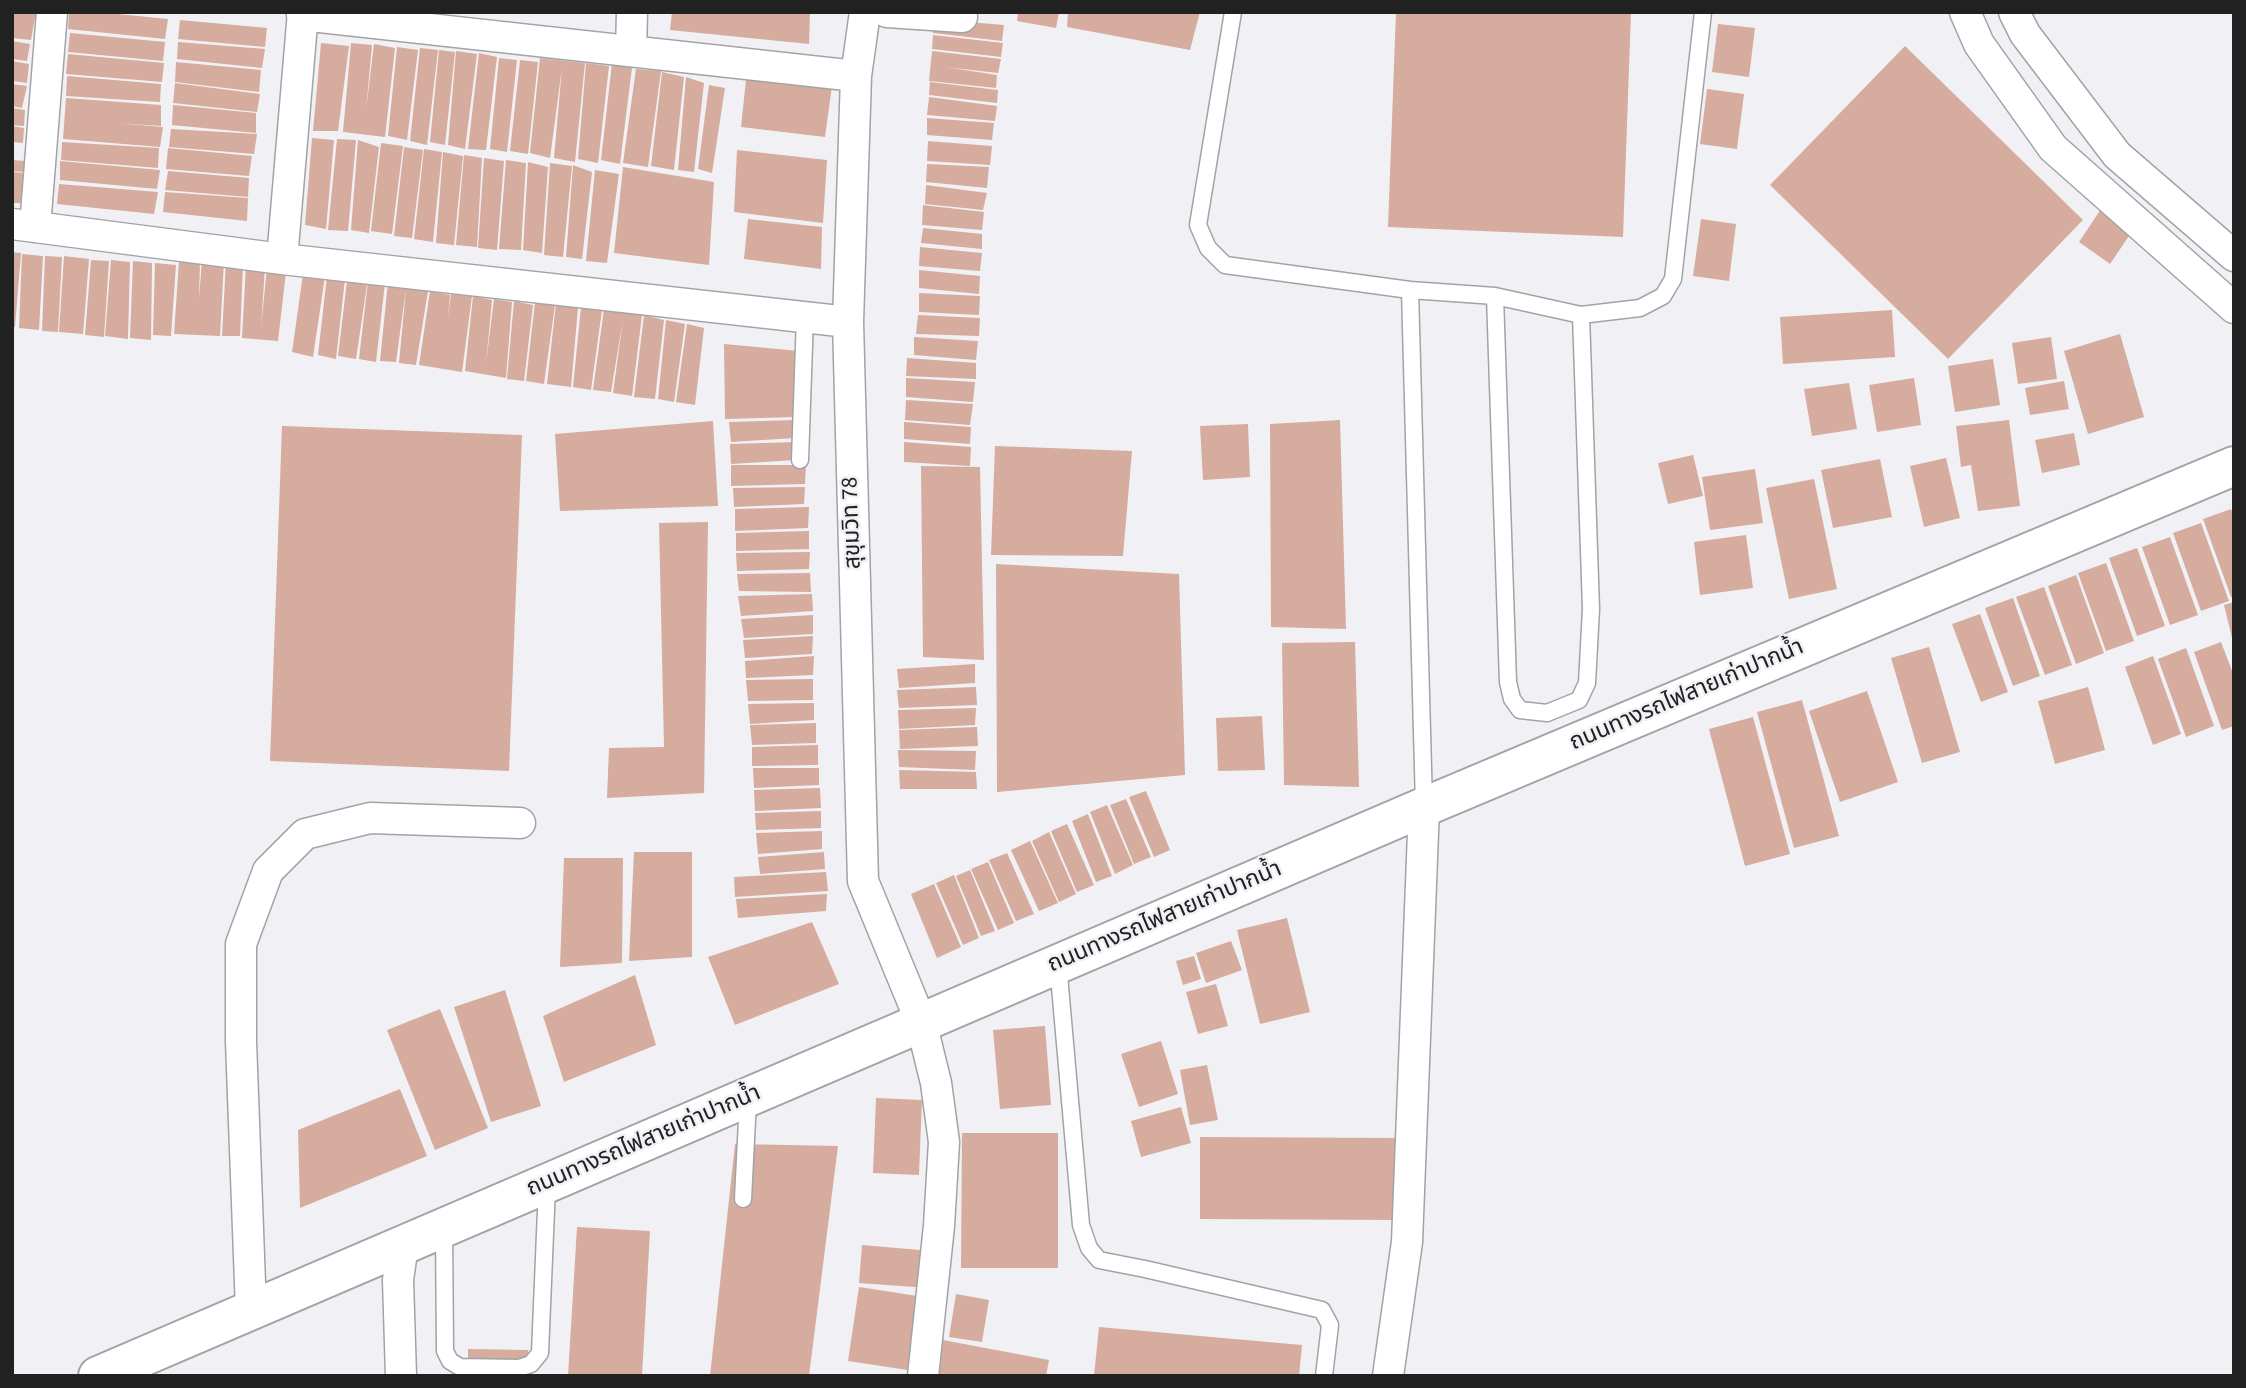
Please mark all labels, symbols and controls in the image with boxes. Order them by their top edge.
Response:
street label: สุขุมวิท 78 [838,476,868,570]
street label: ถนนทางรถไฟสายเก่าปากน้ำ [1566,634,1808,758]
street label: ถนนทางรถไฟสายเก่าปากน้ำ [1044,856,1286,980]
street label: ถนนทางรถไฟสายเก่าปากน้ำ [523,1080,765,1204]

